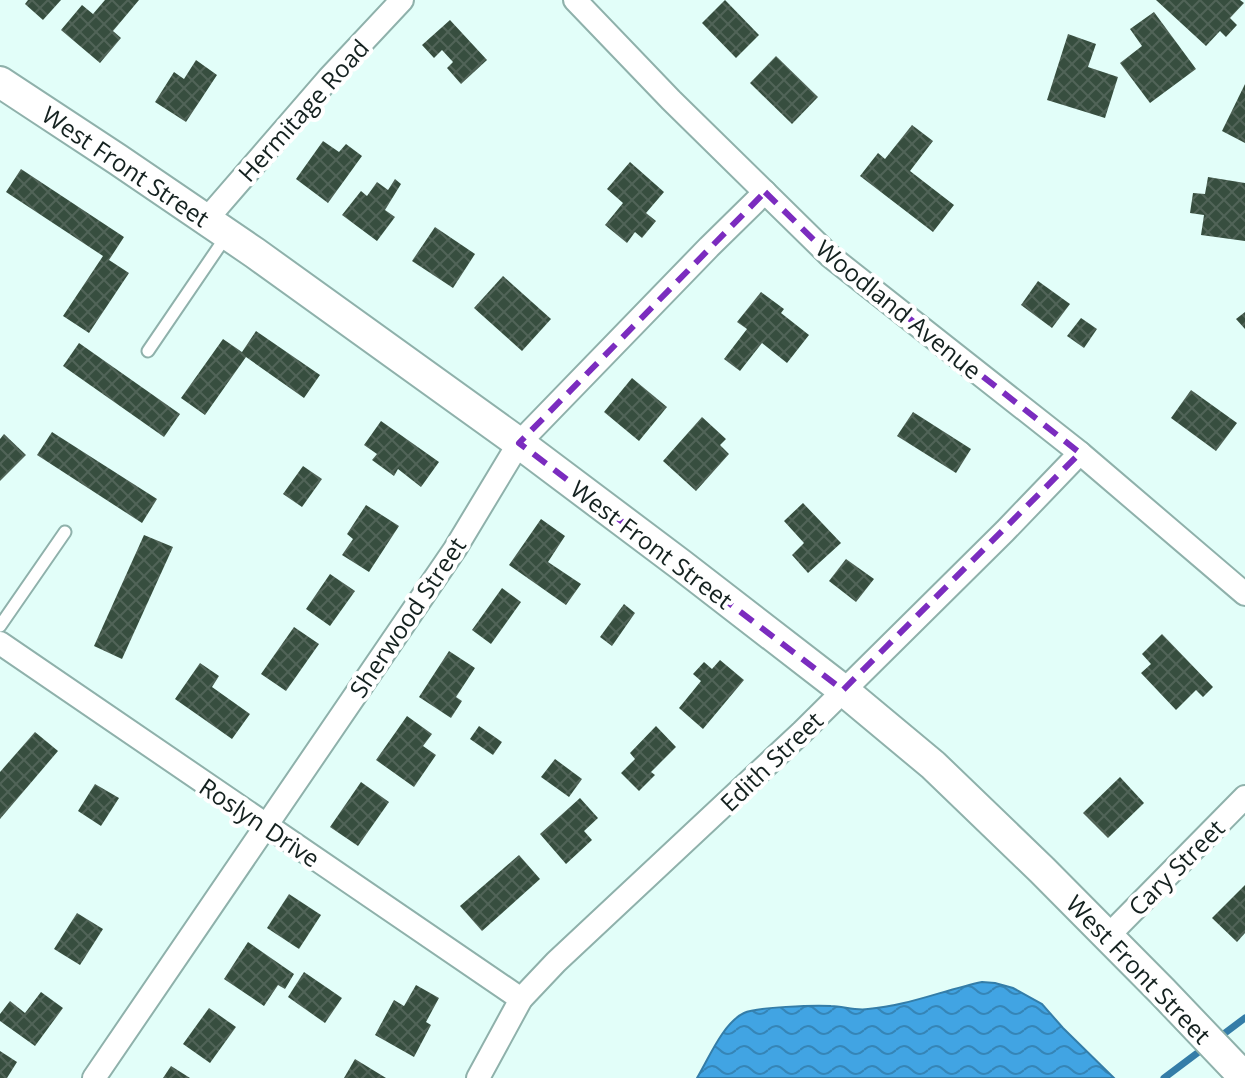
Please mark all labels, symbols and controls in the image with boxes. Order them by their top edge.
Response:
street label: Hermitage Road [230,32,376,188]
street label: West Front Street [36,98,216,234]
street label: Woodland Avenue [809,232,989,386]
street label: West Front Street [564,472,740,616]
street label: Sherwood Street [341,530,473,704]
street label: Edith Street [713,704,829,818]
street label: Roslyn Drive [193,770,327,874]
street label: Cary Street [1121,812,1231,922]
street label: West Front Street [1059,887,1219,1051]

